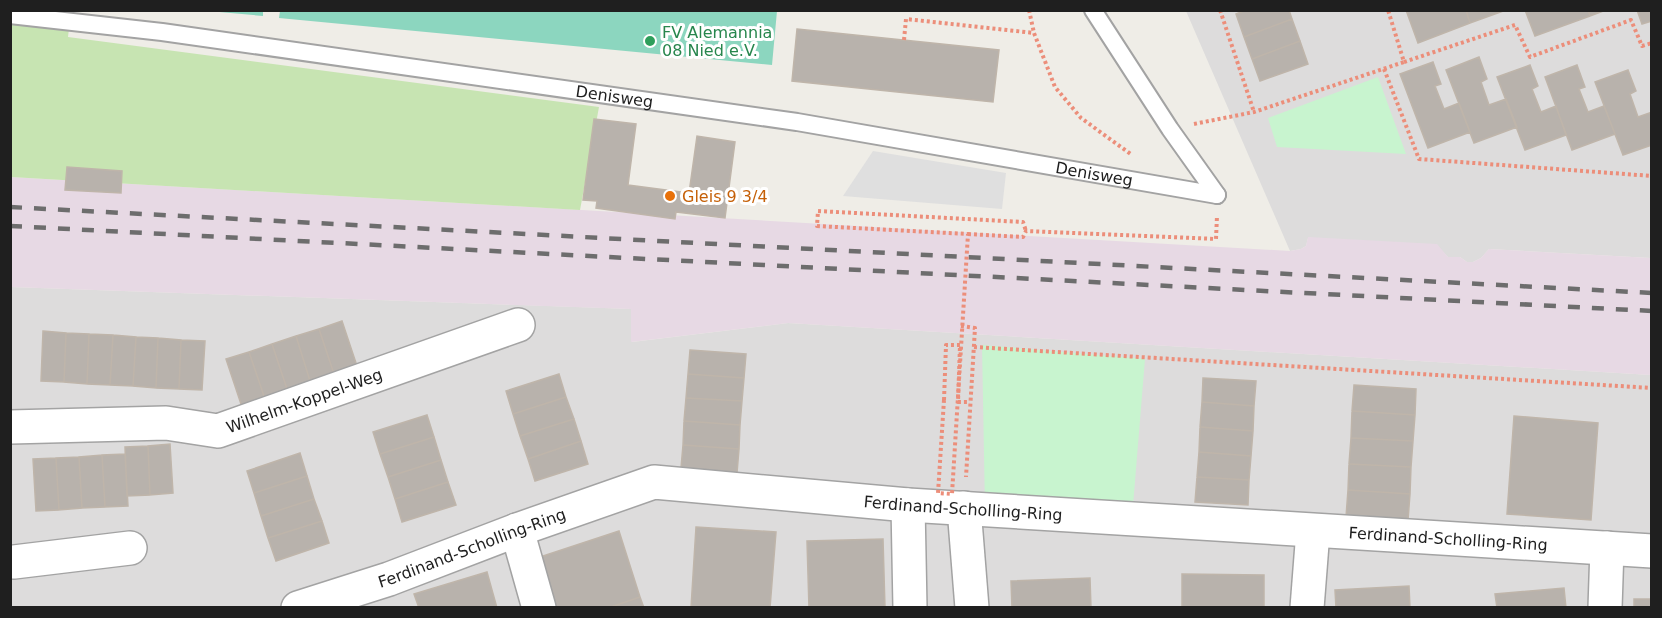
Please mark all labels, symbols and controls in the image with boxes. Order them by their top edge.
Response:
place label: FV Alemannia 08 Nied e.V. [662,23,772,60]
marker: FV Alemannia 08 Nied e.V. [643,34,657,48]
street label: Denisweg [574,81,655,111]
street label: Denisweg [1054,158,1134,190]
place label: Gleis 9 3/4 [682,187,768,206]
marker: Gleis 9 3/4 [663,189,677,203]
street label: Wilhelm-Koppel-Weg [223,364,385,437]
street label: Ferdinand-Scholling-Ring [863,492,1063,524]
street label: Ferdinand-Scholling-Ring [375,504,568,591]
street label: Ferdinand-Scholling-Ring [1348,523,1548,554]

